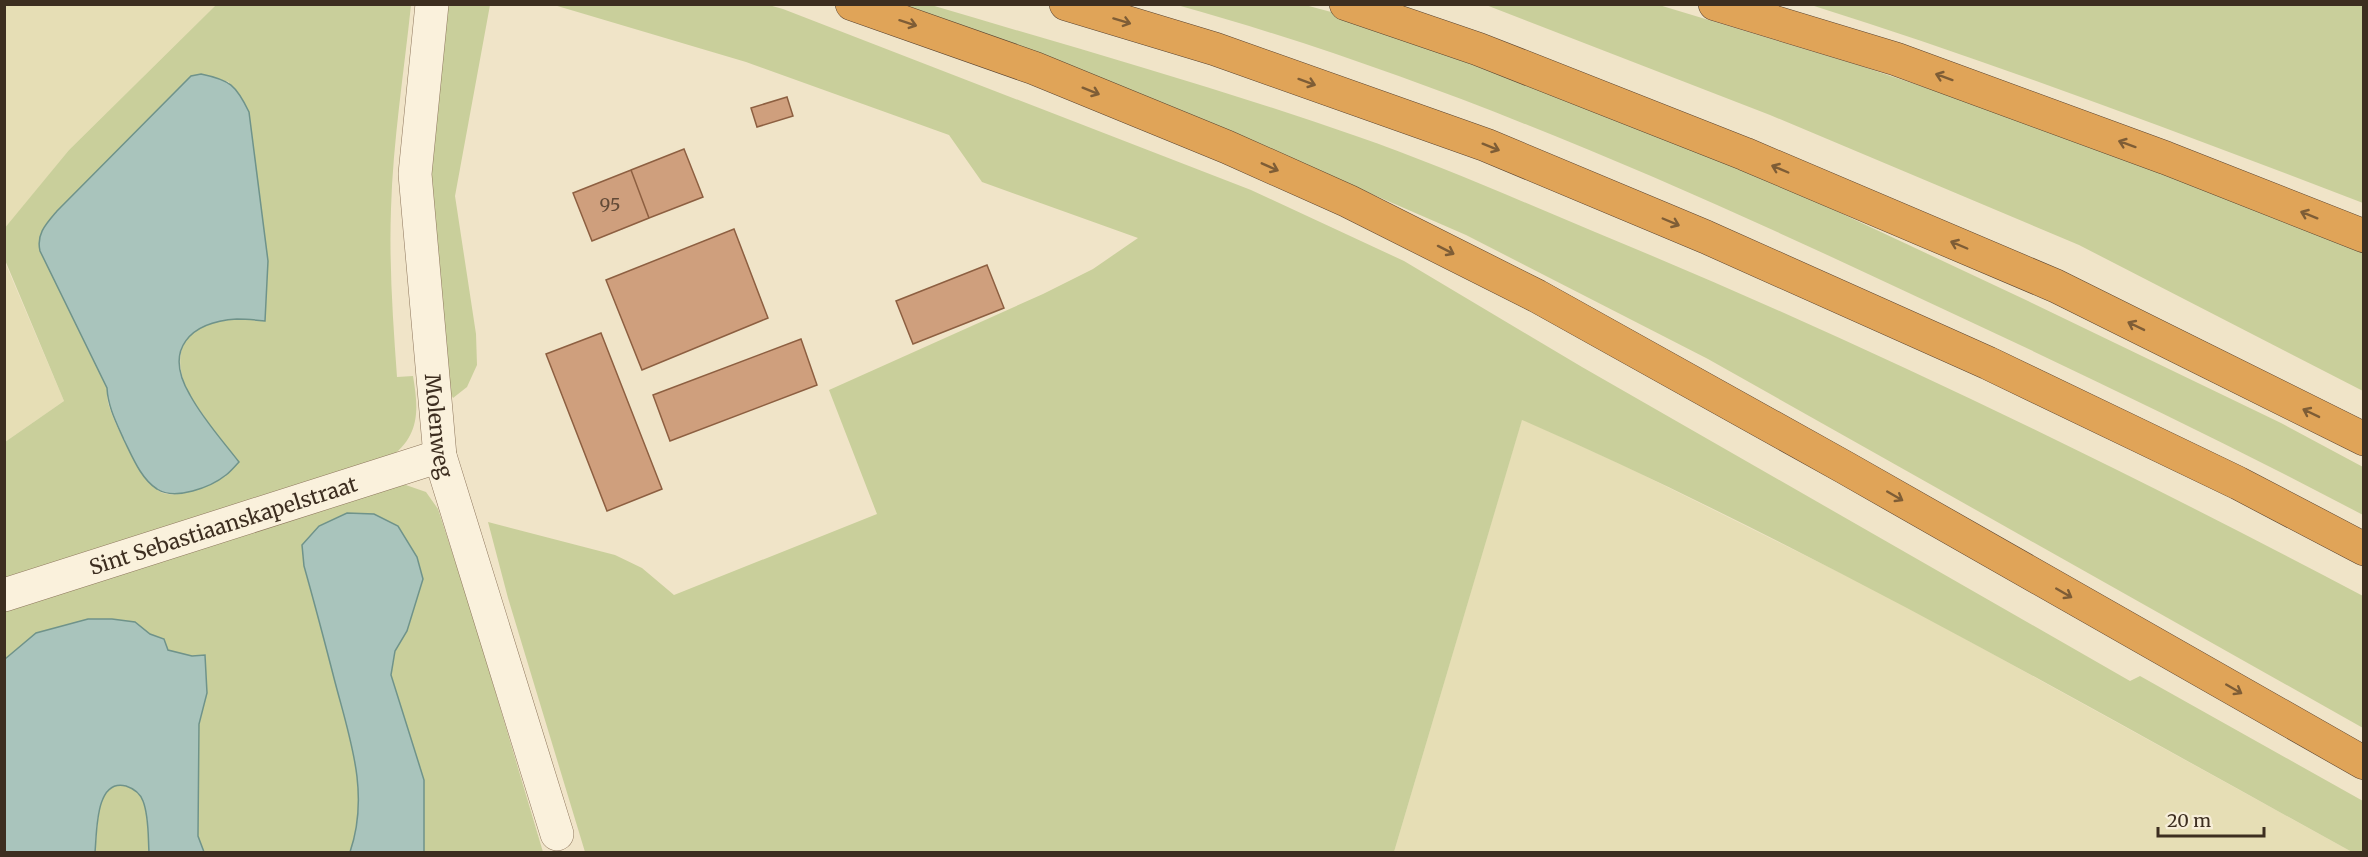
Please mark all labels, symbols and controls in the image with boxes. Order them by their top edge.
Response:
one-way arrow [1112,16,1131,27]
one-way arrow [898,18,917,29]
one-way arrow [1935,71,1954,82]
one-way arrow [1297,77,1316,88]
one-way arrow [1081,86,1099,97]
one-way arrow [2118,138,2137,149]
one-way arrow [1481,142,1499,153]
one-way arrow [1261,162,1279,173]
one-way arrow [1771,163,1789,174]
house number: 95 [600,193,621,216]
one-way arrow [2300,208,2319,219]
one-way arrow [1661,217,1679,228]
one-way arrow [1950,239,1969,250]
one-way arrow [1437,245,1455,257]
one-way arrow [2128,320,2146,331]
street label: Molenweg [419,373,460,482]
one-way arrow [2303,406,2321,418]
street label: Sint Sebastiaanskapelstraat [86,470,360,580]
one-way arrow [1886,490,1903,502]
one-way arrow [2055,587,2072,599]
one-way arrow [2225,683,2242,695]
scale bar [2158,800,2264,838]
text: 20 m [2167,809,2211,832]

